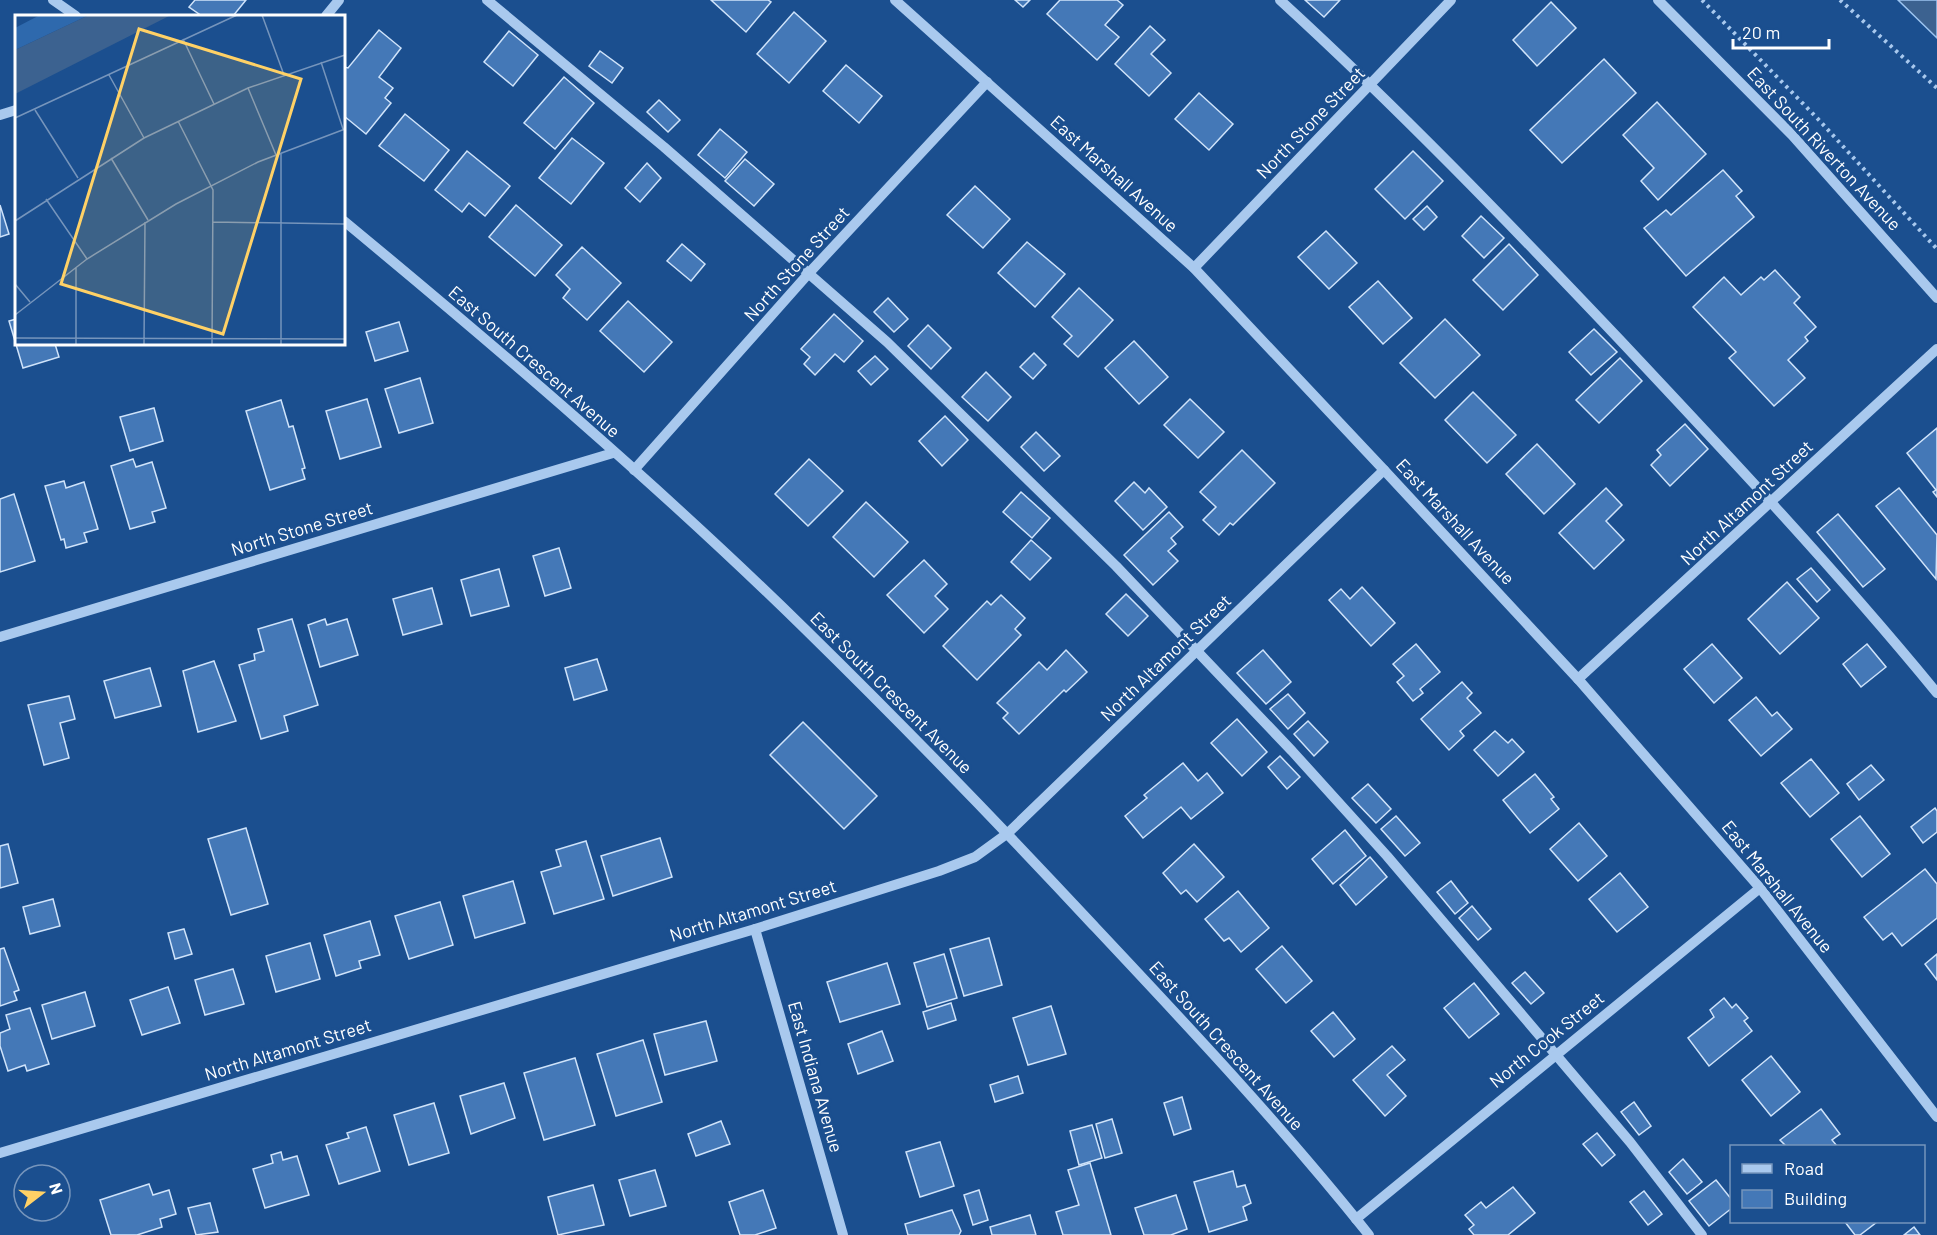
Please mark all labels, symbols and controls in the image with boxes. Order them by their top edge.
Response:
scale bar [1733,12,1829,50]
inset map [15,15,345,345]
text: 20 m [1742,21,1780,43]
street label: North Stone Street [1251,62,1369,183]
street label: East South Riverton Avenue [1743,62,1906,235]
street label: East Marshall Avenue [1046,110,1183,236]
street label: North Stone Street [739,201,854,325]
street label: East South Crescent Avenue [444,281,625,442]
street label: North Altamont Street [1676,435,1817,569]
street label: East Marshall Avenue [1392,454,1520,589]
street label: North Stone Street [228,496,375,560]
street label: North Altamont Street [1095,589,1235,725]
street label: East South Crescent Avenue [806,607,977,778]
street label: East Marshall Avenue [1718,816,1838,957]
street label: North Altamont Street [667,874,839,946]
street label: East South Crescent Avenue [1145,956,1309,1134]
street label: North Cook Street [1485,986,1608,1092]
street label: East Indiana Avenue [784,999,848,1155]
street label: North Altamont Street [202,1013,374,1085]
legend [1730,1145,1925,1223]
text: Road [1784,1157,1824,1179]
north arrow [12,1163,72,1223]
text: N [46,1181,67,1196]
text: Building [1784,1187,1847,1209]

